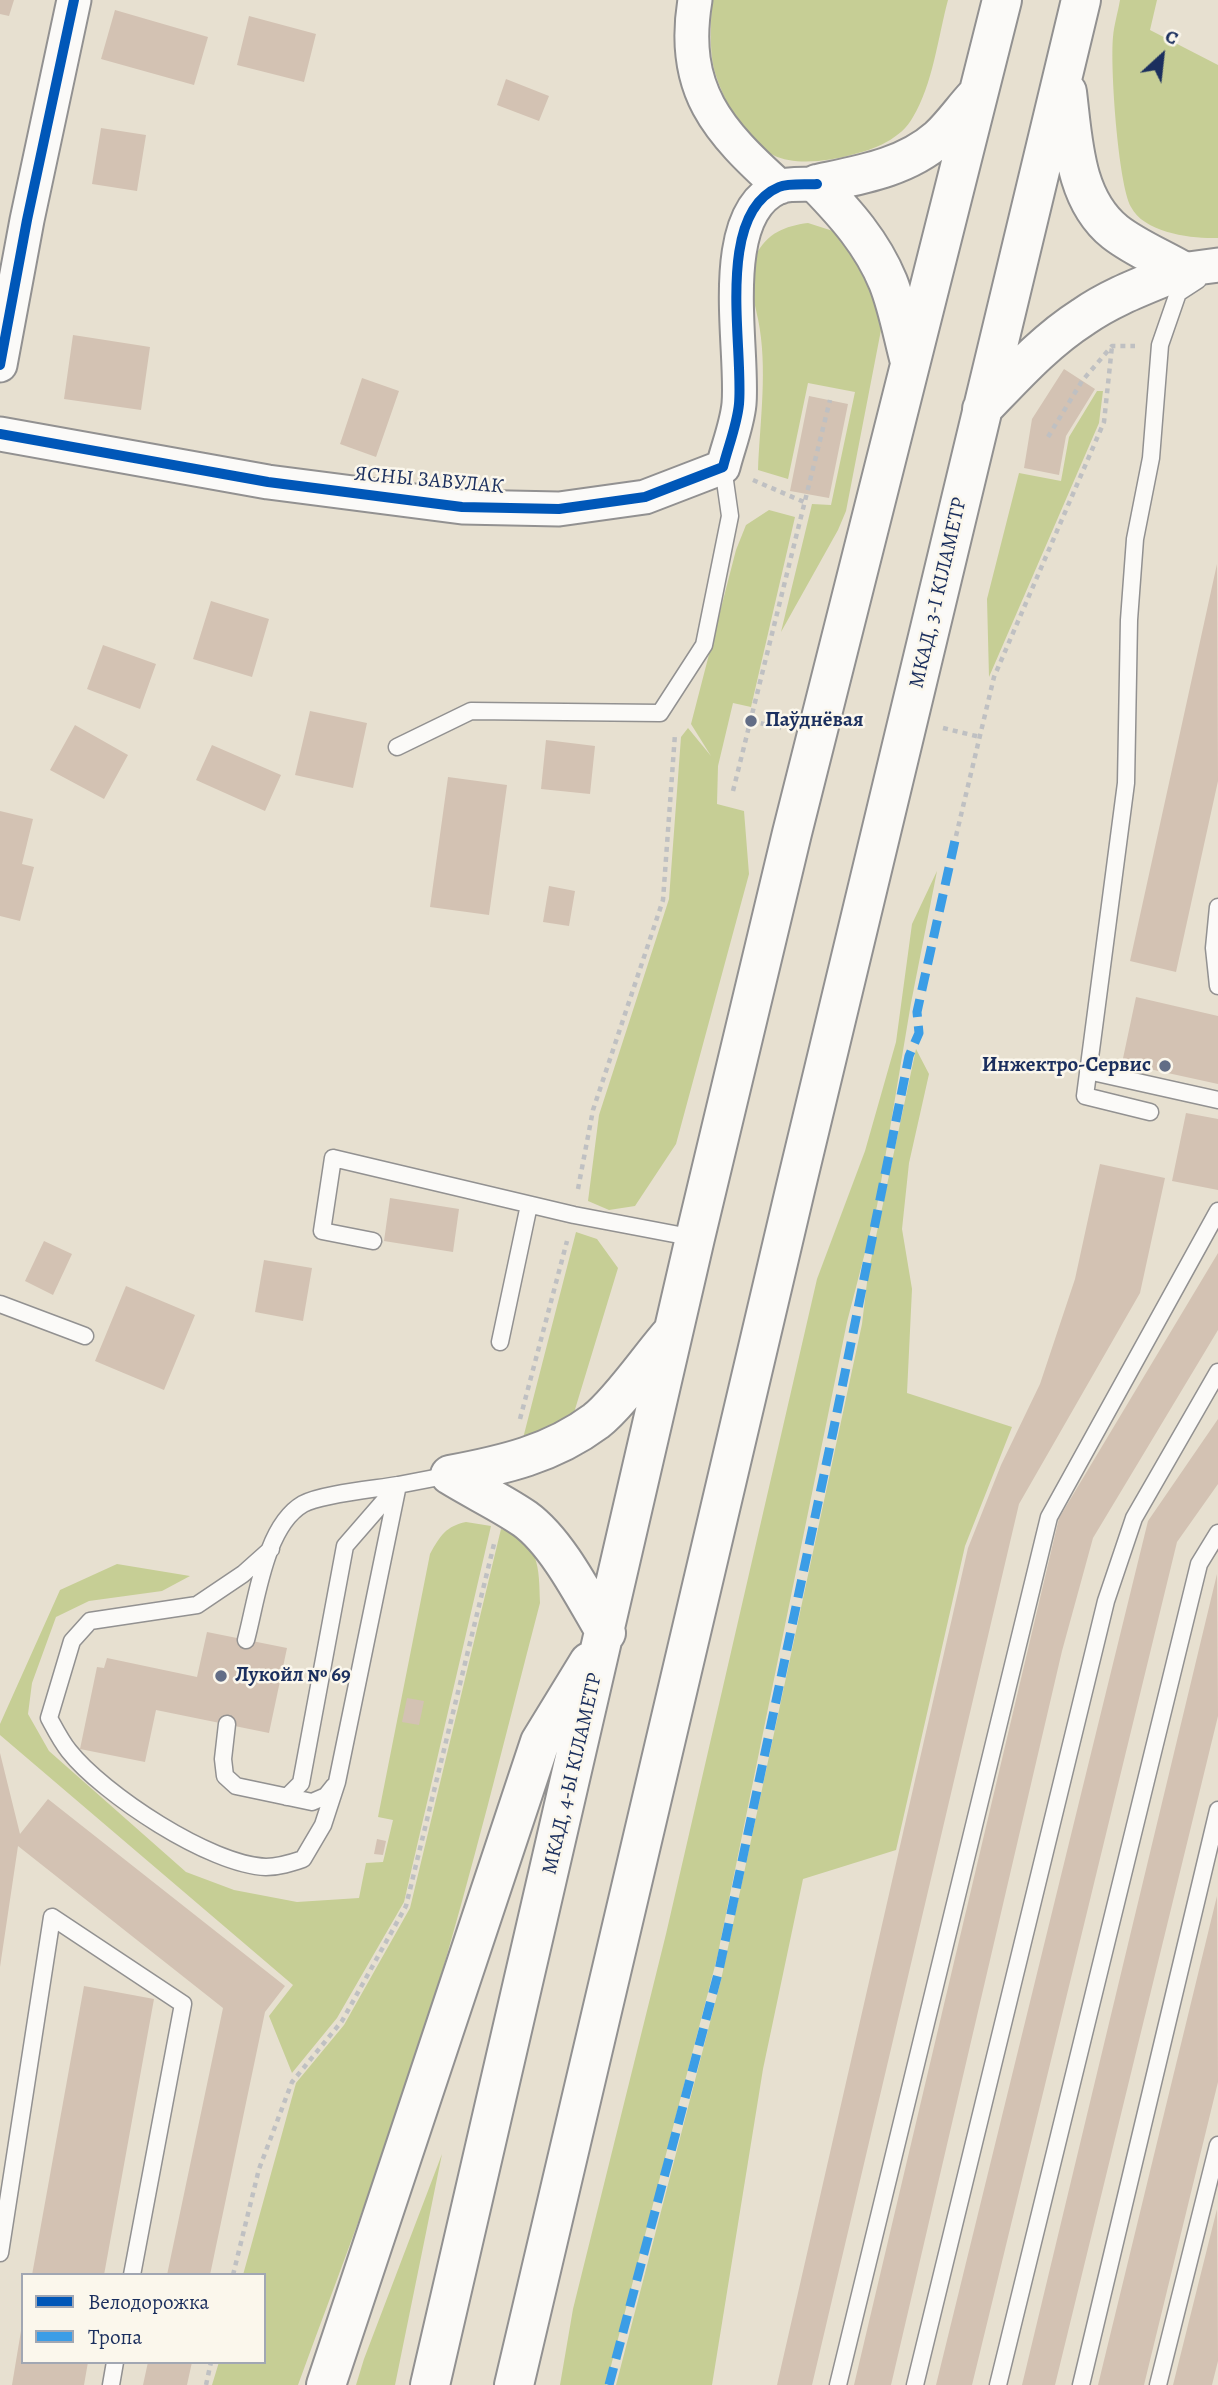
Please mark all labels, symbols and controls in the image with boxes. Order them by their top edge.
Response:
north arrow [1127,21,1197,91]
text: С [1160,23,1183,52]
street label: ЯСНЫ ЗАВУЛАК [353,462,505,500]
street label: МКАД, 3-І КІЛАМЕТР [905,495,973,691]
place label: Паўднёвая [765,708,864,734]
marker: Паўднёвая [743,713,759,729]
place label: Инжектро-Сервис [982,1053,1151,1079]
marker: Инжектро-Сервис [1157,1058,1173,1074]
place label: Лукойл № 69 [235,1663,351,1689]
marker: Лукойл № 69 [213,1668,229,1684]
street label: МКАД, 4-Ы КІЛАМЕТР [538,1671,608,1877]
legend [21,2273,266,2364]
text: Велодорожка [88,2288,209,2316]
text: Тропа [88,2323,142,2351]

